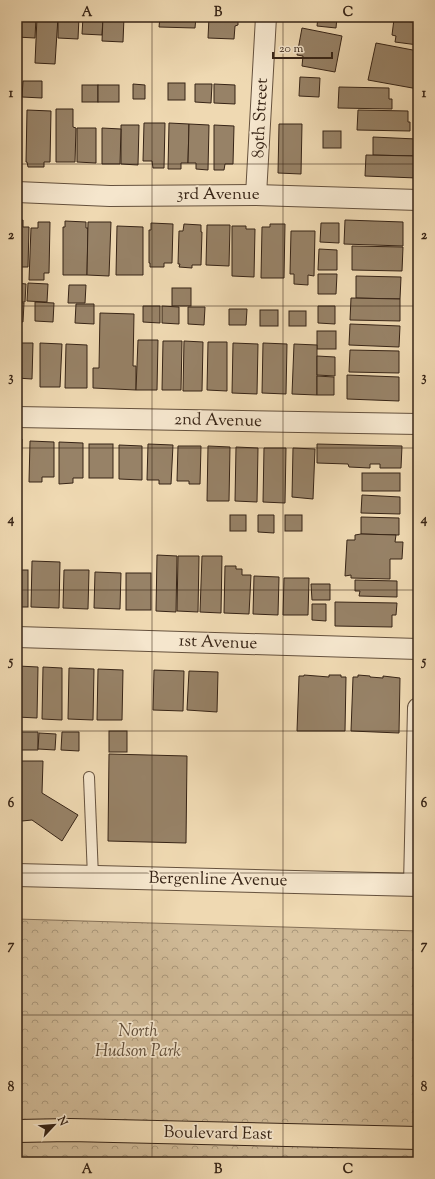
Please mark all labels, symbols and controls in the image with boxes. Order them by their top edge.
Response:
text: A [82,4,93,22]
text: B [214,4,223,22]
text: C [343,4,353,22]
scale bar [273,34,332,60]
text: 20 m [279,40,304,58]
street label: 89th Street [247,77,275,159]
text: 1 [9,85,14,103]
text: 1 [422,85,427,103]
street label: 3rd Avenue [176,183,260,207]
text: 2 [8,227,15,245]
text: 2 [421,227,428,245]
text: 3 [8,369,14,387]
text: 3 [421,369,427,387]
street label: 2nd Avenue [174,408,262,434]
text: 4 [7,511,15,529]
text: 4 [420,511,428,529]
street label: 1st Avenue [178,630,258,656]
text: 5 [8,653,14,671]
text: 5 [421,653,427,671]
text: 6 [8,795,15,813]
text: 6 [421,795,428,813]
street label: Bergenline Avenue [148,867,288,893]
text: 7 [8,937,15,955]
text: 7 [421,937,428,955]
park label: North Hudson Park [95,1020,181,1064]
text: 8 [8,1079,15,1097]
text: 8 [421,1079,428,1097]
north arrow [34,1105,74,1145]
text: N [53,1113,71,1129]
street label: Boulevard East [163,1121,273,1147]
text: A [82,1161,93,1179]
text: B [214,1161,223,1179]
text: C [343,1161,353,1179]

